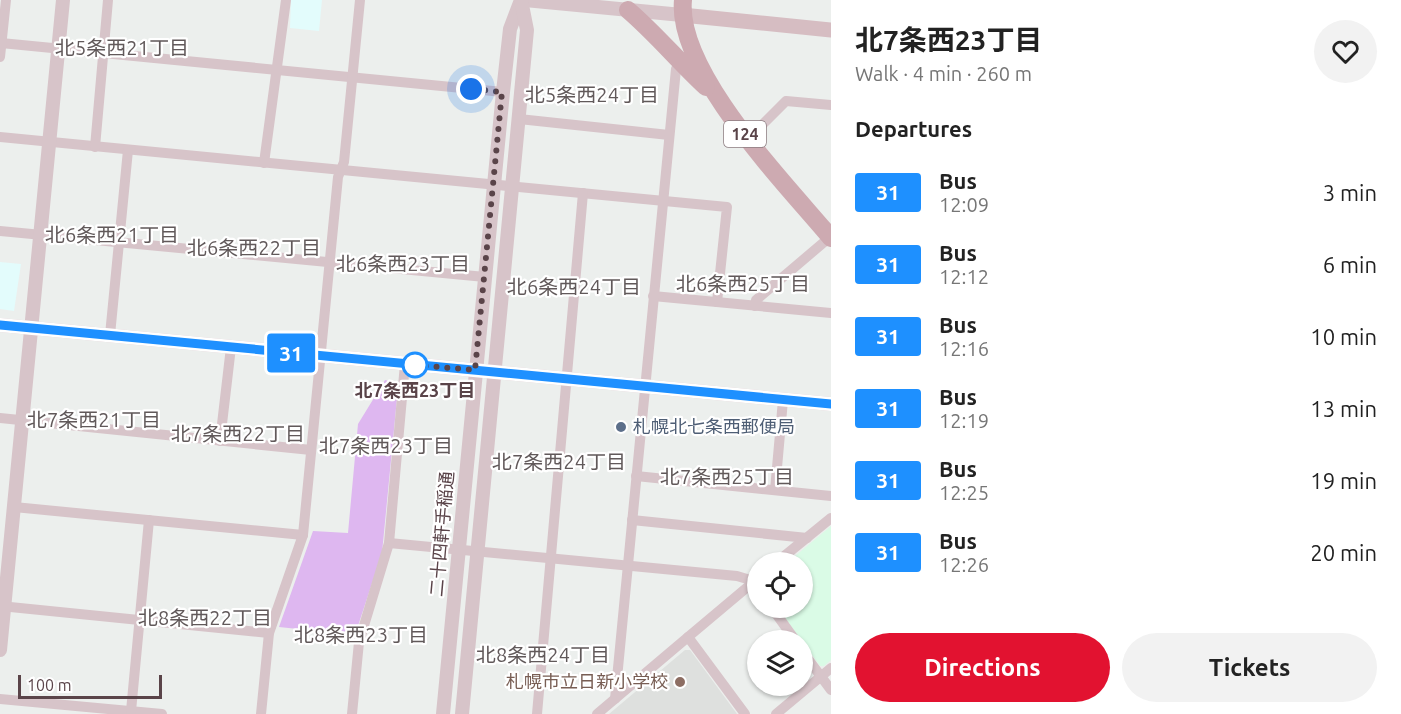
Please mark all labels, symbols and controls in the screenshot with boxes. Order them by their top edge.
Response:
button: heart [1314,20,1377,83]
text: 北7条西23丁目 [855,24,1042,55]
district label: 北5条西21丁目 [55,36,189,59]
text: Walk · 4 min · 260 m [855,62,1032,85]
your location [456,74,486,104]
district label: 北5条西24丁目 [525,83,659,106]
text: Departures [855,116,972,141]
road number: 124 [724,121,766,147]
text: Bus [939,168,977,193]
text: 31 [876,180,900,204]
text: 3 min [1323,180,1377,205]
text: 12:09 [939,193,989,216]
district label: 北6条西21丁目 [45,223,179,246]
district label: 北6条西22丁目 [187,236,321,259]
text: Bus [939,240,977,265]
district label: 北6条西23丁目 [336,252,470,275]
text: 31 [876,252,900,276]
text: 6 min [1323,252,1377,277]
text: 12:12 [939,265,989,288]
district label: 北6条西25丁目 [676,272,810,295]
district label: 北6条西24丁目 [507,275,641,298]
text: Bus [939,312,977,337]
text: 31 [876,324,900,348]
text: 10 min [1310,324,1377,349]
line badge: 31 [264,334,318,372]
text: 12:16 [939,337,989,360]
text: 31 [279,341,303,365]
marker: 北7条西23丁目 [402,352,428,378]
place label: 北7条西23丁目 [355,380,475,400]
text: Bus [939,384,977,409]
text: 31 [876,396,900,420]
text: 13 min [1310,396,1377,421]
district label: 北7条西21丁目 [27,408,161,431]
text: 12:19 [939,409,989,432]
place label: 札幌北七条西郵便局 [633,416,795,436]
marker: 札幌北七条西郵便局 [614,420,628,434]
district label: 北7条西22丁目 [171,422,305,445]
district label: 北7条西23丁目 [319,434,453,457]
district label: 北7条西24丁目 [492,450,626,473]
text: Bus [939,456,977,481]
district label: 北7条西25丁目 [660,465,794,488]
text: 31 [876,468,900,492]
text: 19 min [1310,468,1377,493]
street label: 二十四軒手稲通 [426,470,456,598]
text: 12:25 [939,481,989,504]
text: Bus [939,528,977,553]
text: 31 [876,540,900,564]
text: 20 min [1310,540,1377,565]
map controls [747,552,813,696]
button: locate [747,552,813,618]
text: 12:26 [939,553,989,576]
district label: 北8条西22丁目 [138,606,272,629]
district label: 北8条西23丁目 [294,623,428,646]
button: layers [747,630,813,696]
button: Directions [855,633,1110,702]
button: Tickets [1122,633,1377,702]
district label: 北8条西24丁目 [476,643,610,666]
place label: 札幌市立日新小学校 [506,671,668,691]
scale bar [18,672,162,700]
marker: 札幌市立日新小学校 [673,675,687,689]
text: 100 m [27,676,72,694]

